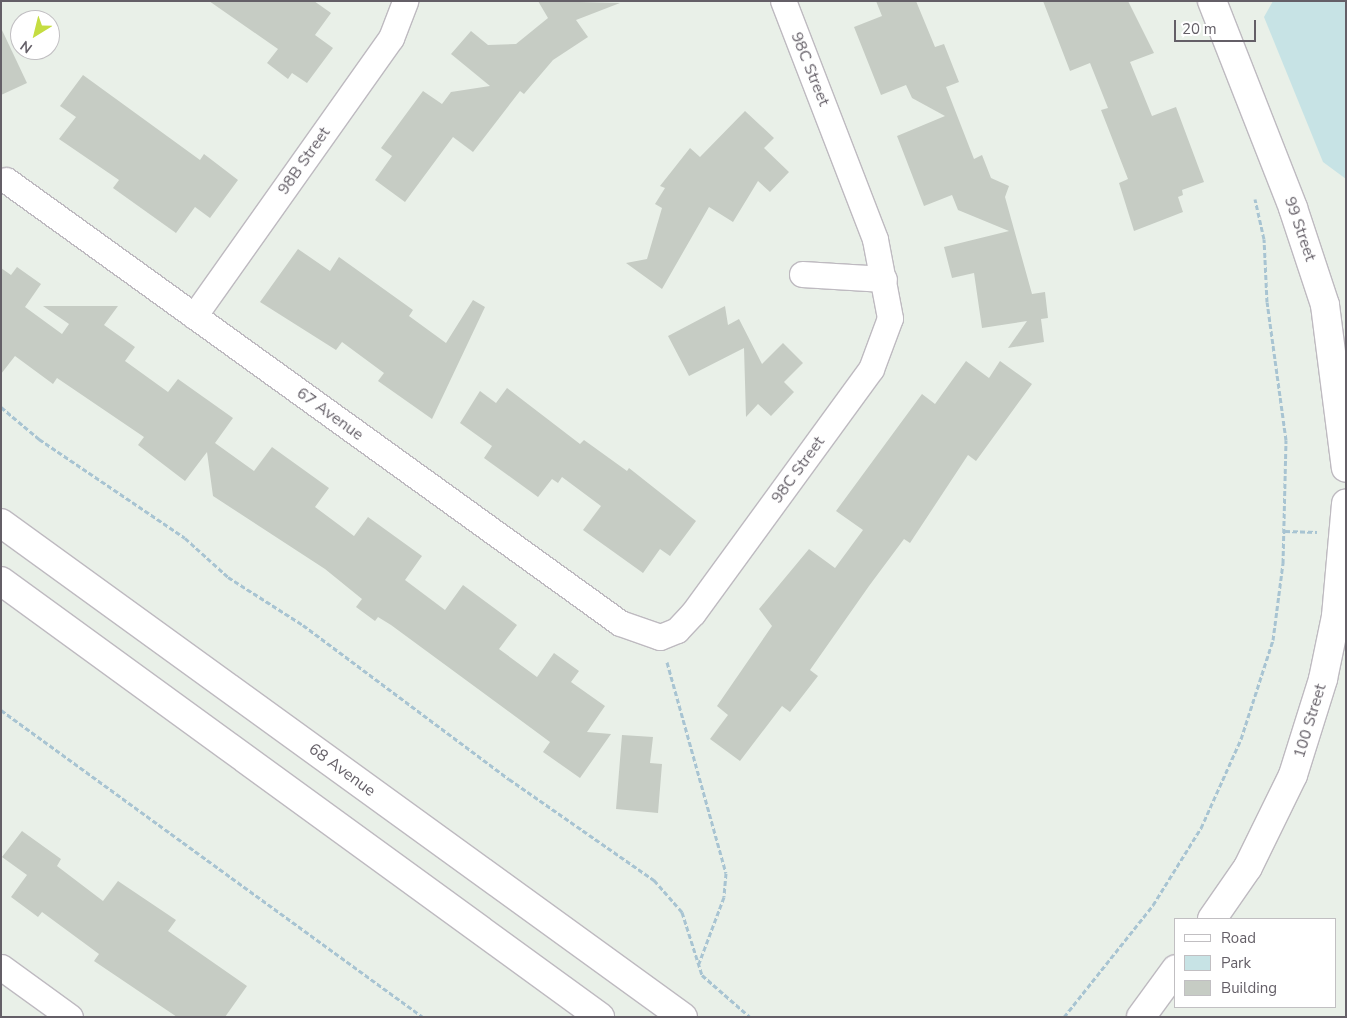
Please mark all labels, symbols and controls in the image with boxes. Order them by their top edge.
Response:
north arrow [10,10,60,60]
scale bar [1177,10,1260,42]
text: 20 m [1182,19,1217,39]
street label: 98C Street [787,29,833,109]
text: N [17,36,36,58]
street label: 98B Street [274,124,334,198]
street label: 99 Street [1280,194,1320,264]
street label: 67 Avenue [293,383,367,445]
street label: 98C Street [767,433,829,507]
street label: 100 Street [1290,682,1330,760]
street label: 68 Avenue [305,739,379,801]
legend [1174,918,1337,1008]
text: Road [1221,928,1256,948]
text: Park [1221,953,1251,973]
text: Building [1221,978,1277,998]

